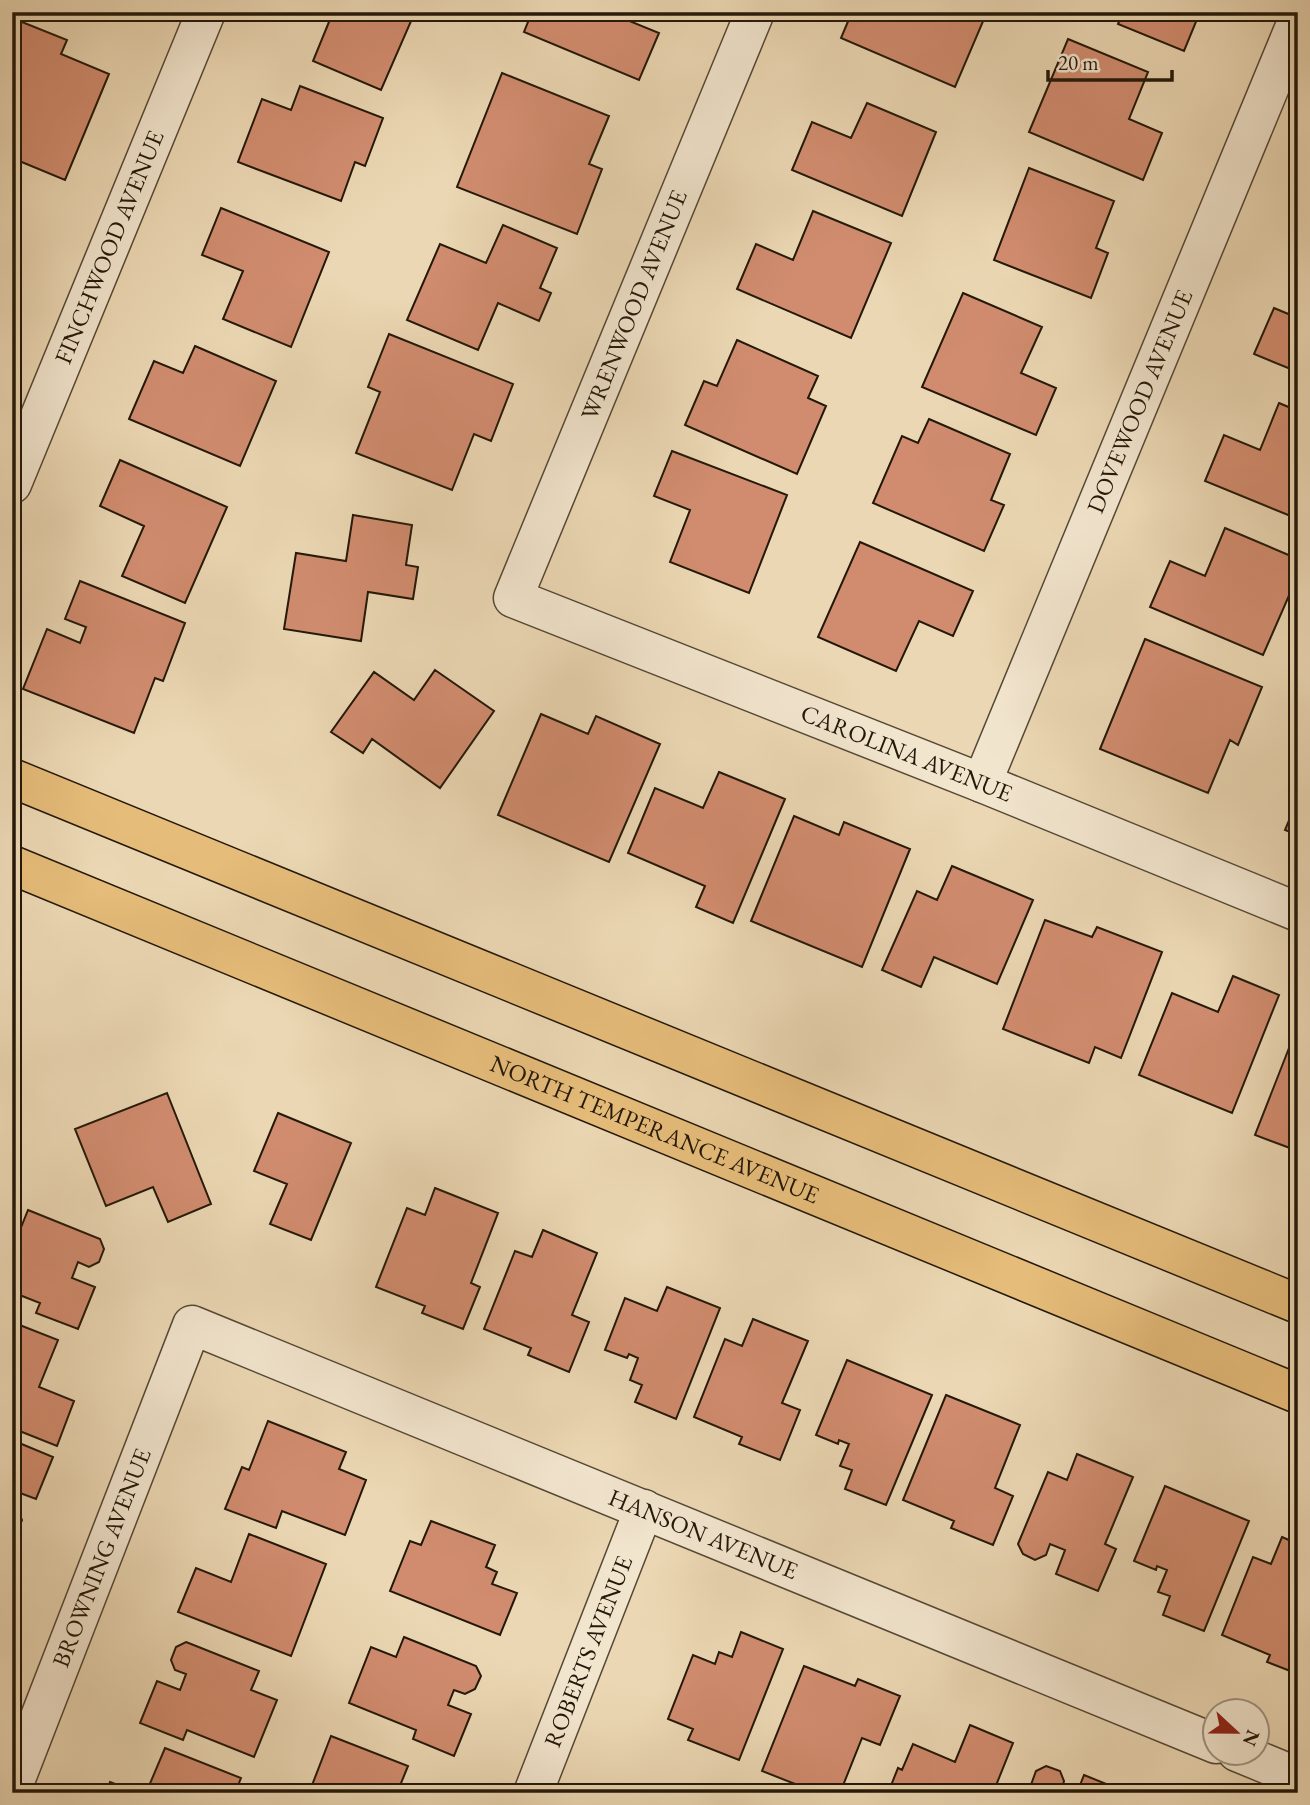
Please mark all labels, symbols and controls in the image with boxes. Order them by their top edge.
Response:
scale bar [1048,38,1172,82]
text: 20 m [1058,49,1099,76]
street label: FINCHWOOD AVENUE [47,126,171,368]
street label: WRENWOOD AVENUE [573,185,694,424]
street label: DOVEWOOD AVENUE [1079,285,1199,518]
street label: CAROLINA AVENUE [796,697,1017,809]
street label: NORTH TEMPERANCE AVENUE [486,1047,824,1210]
street label: BROWNING AVENUE [45,1444,158,1672]
street label: HANSON AVENUE [604,1481,803,1586]
street label: ROBERTS AVENUE [536,1551,639,1751]
north arrow [1202,1696,1272,1766]
text: N [1237,1726,1266,1751]

